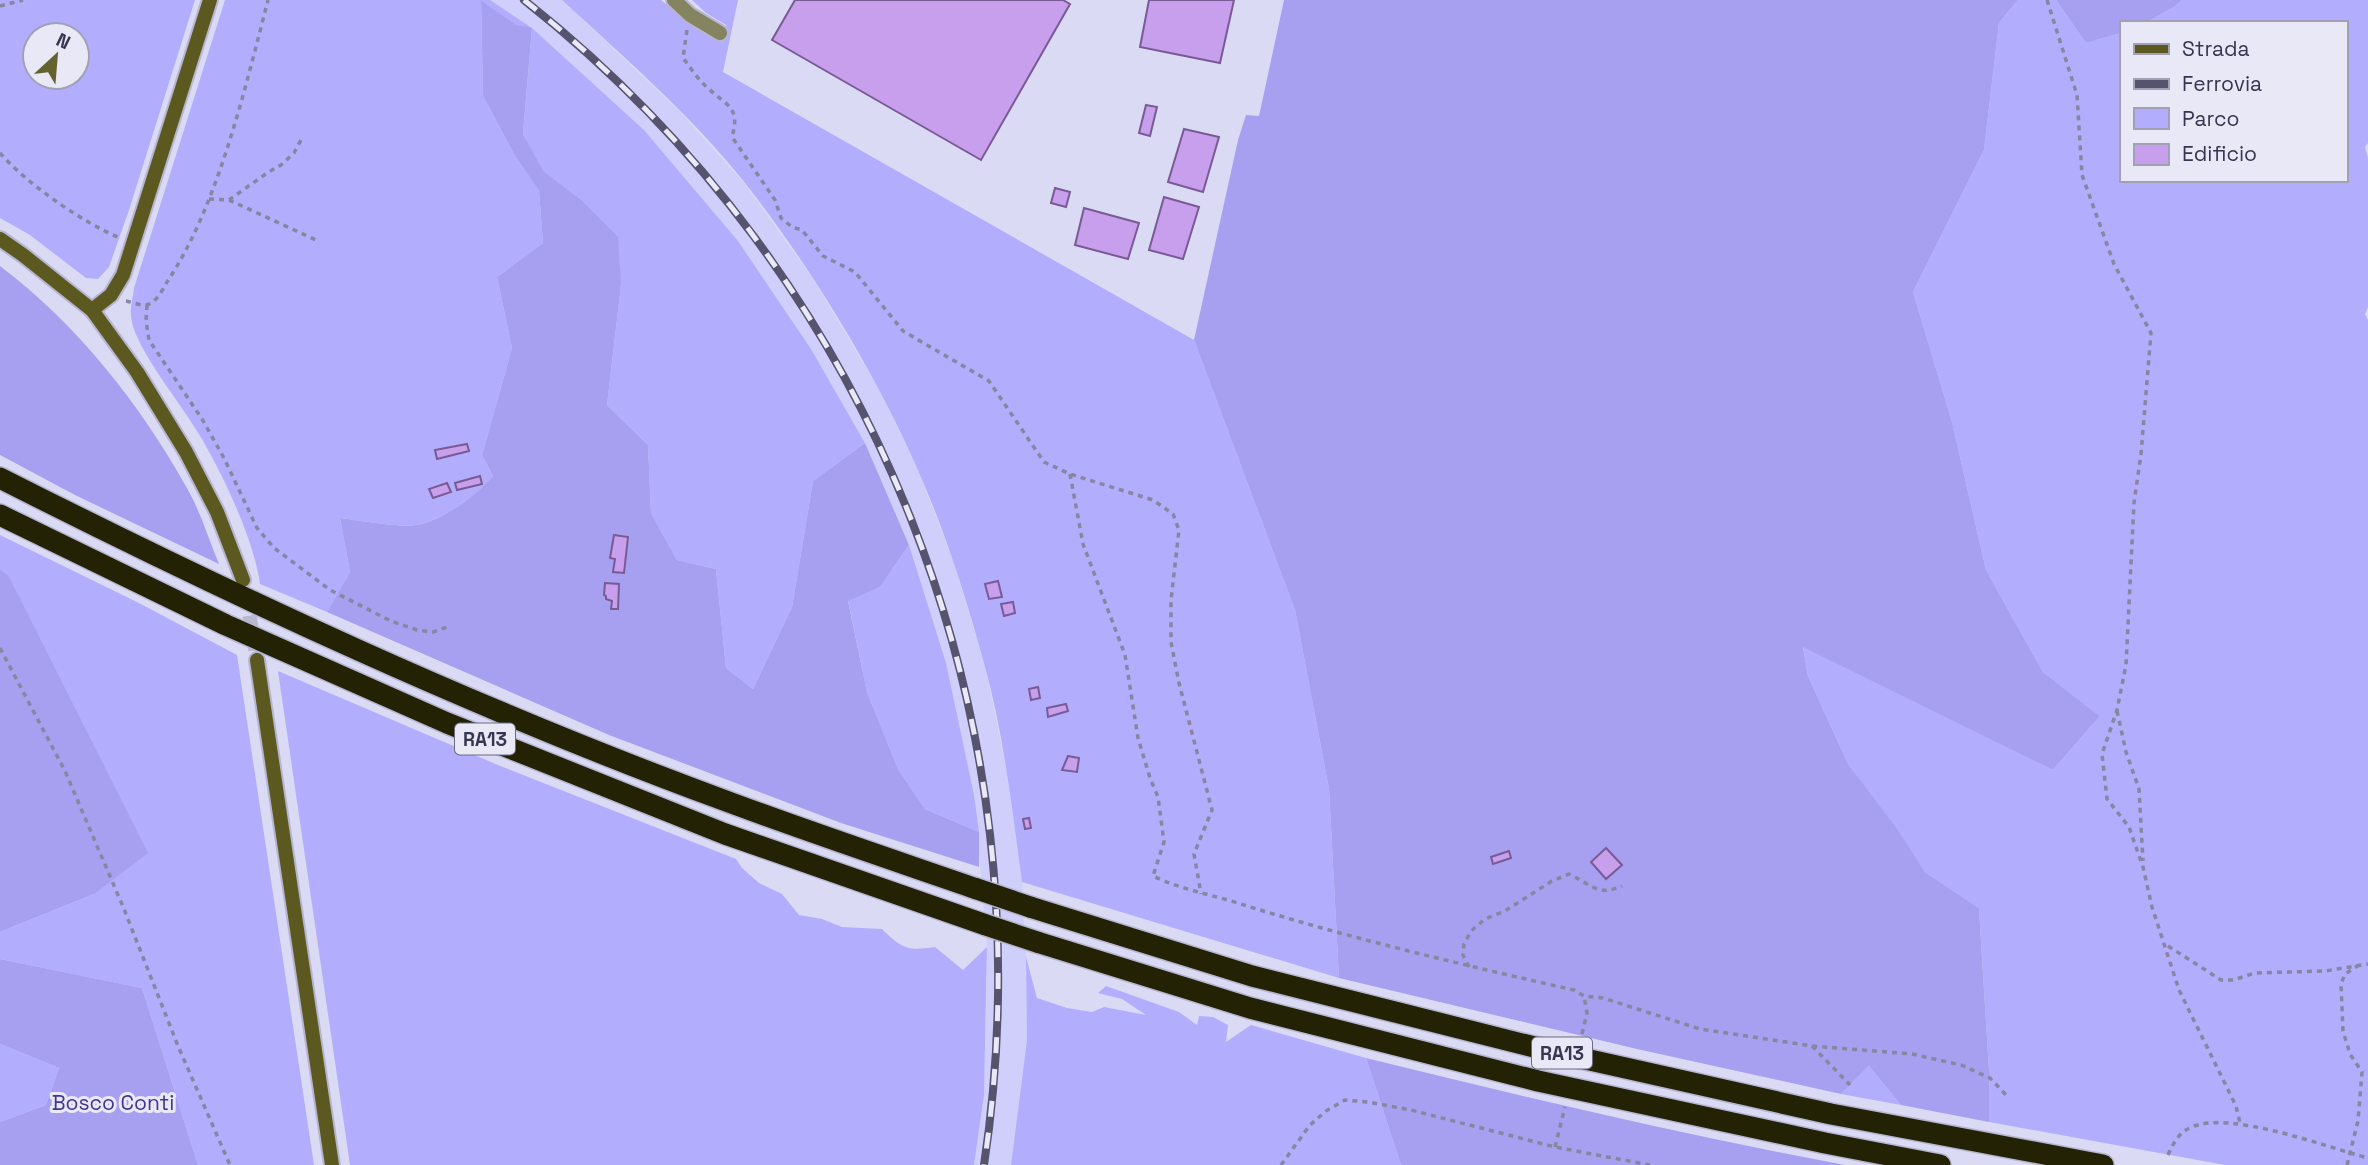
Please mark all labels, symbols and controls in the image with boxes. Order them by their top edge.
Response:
north arrow [21,21,91,91]
legend [2120,21,2347,182]
text: N [52,27,74,55]
text: Strada [2182,35,2249,62]
text: Ferrovia [2182,70,2262,97]
text: Parco [2182,105,2240,132]
text: Edificio [2182,140,2257,167]
road number: RA13 [455,724,515,754]
road number: RA13 [1532,1037,1592,1068]
park label: Bosco Conti [52,1089,174,1116]

